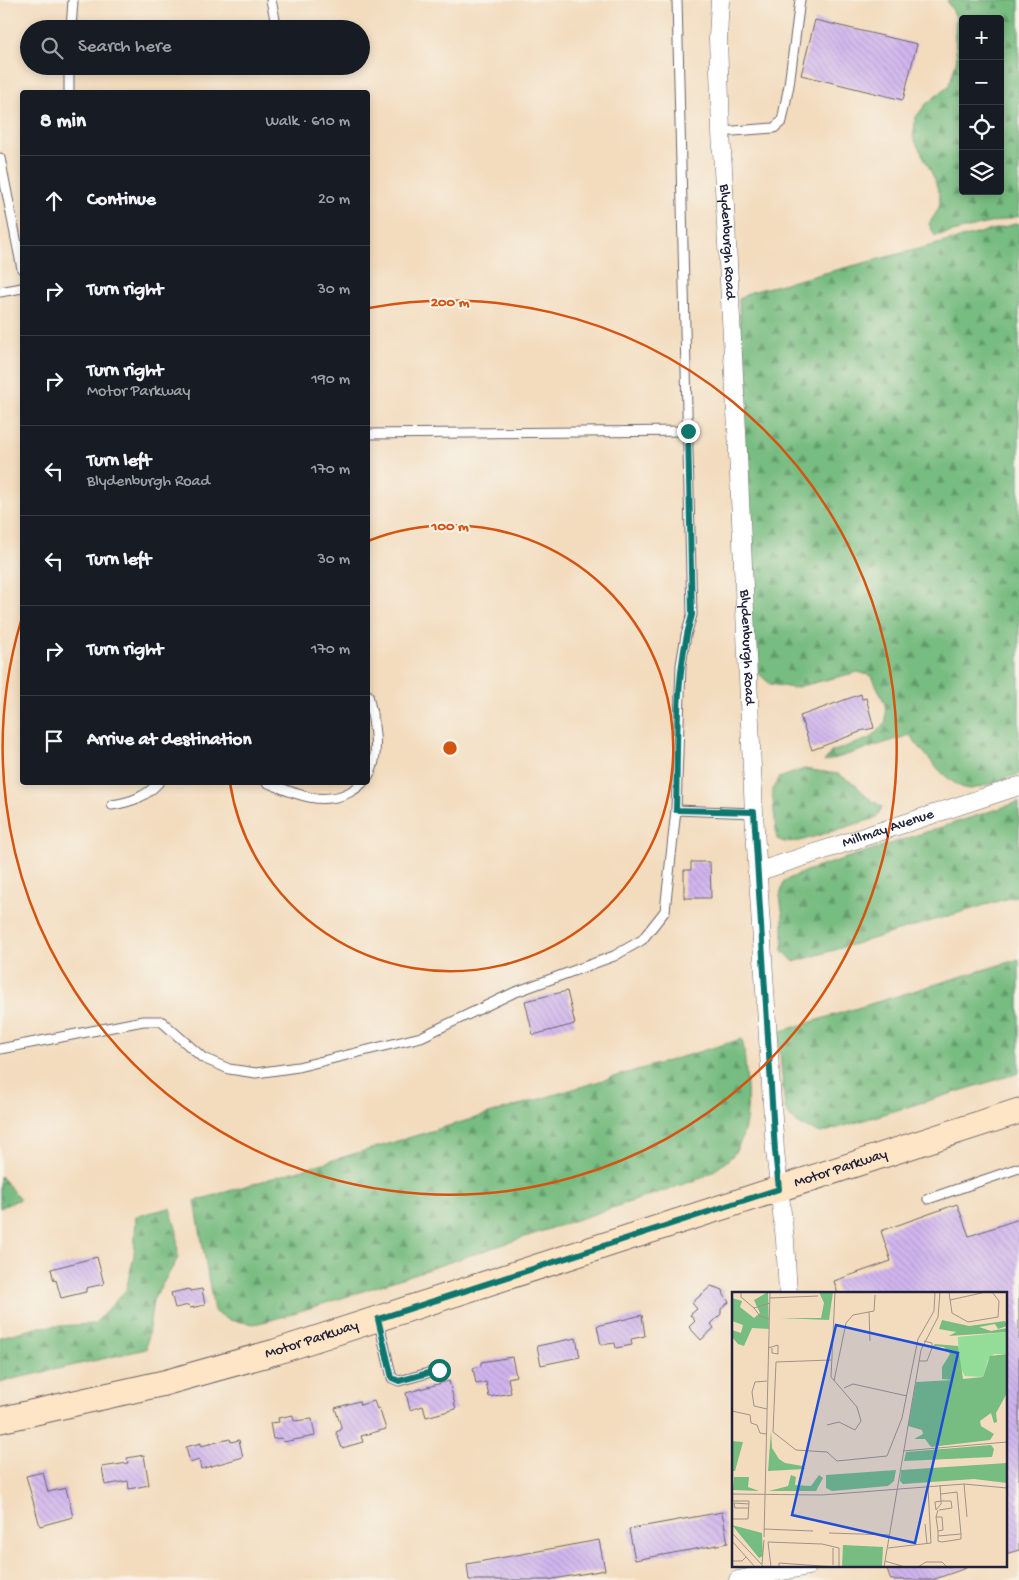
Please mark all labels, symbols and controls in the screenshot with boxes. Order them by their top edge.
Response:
map controls [959,15,1004,195]
button: + [959,15,1004,60]
search box [20,20,370,75]
icon: search [38,34,66,62]
text: Search here [78,36,172,59]
button: − [959,60,1004,105]
button: locate [959,105,1004,150]
text: 8 min [40,110,86,135]
text: Walk · 610 m [265,113,350,132]
button: layers [959,150,1004,195]
street label: Blydenburgh Road [715,183,739,301]
icon: ahead [40,187,68,215]
text: Continue [87,189,156,212]
text: 20 m [318,191,350,210]
icon: right [40,277,68,305]
text: Turn right [87,279,163,302]
text: 30 m [317,281,350,300]
text: 200 m [431,294,470,312]
text: Turn right [87,360,163,383]
icon: right [40,367,68,395]
text: 190 m [311,371,350,390]
text: Motor Parkway [87,383,190,402]
route end [677,420,700,443]
text: Turn left [87,450,151,473]
icon: left [40,457,68,485]
text: 170 m [311,461,350,480]
text: Blydenburgh Road [87,473,210,492]
text: 100 m [430,518,469,536]
icon: left [40,547,68,575]
text: Turn left [87,549,151,572]
text: 30 m [317,551,350,570]
street label: Blydenburgh Road [735,588,758,706]
icon: right [40,637,68,665]
text: Turn right [87,639,163,662]
text: 170 m [311,641,350,660]
icon: arrive [40,727,68,755]
text: Arrive at destination [87,729,251,752]
centre of rings [441,739,459,757]
street label: Millmay Avenue [840,805,936,852]
street label: Motor Parkway [792,1145,890,1192]
inset map [732,1292,1006,1568]
street label: Motor Parkway [263,1316,361,1363]
route start [428,1359,451,1382]

